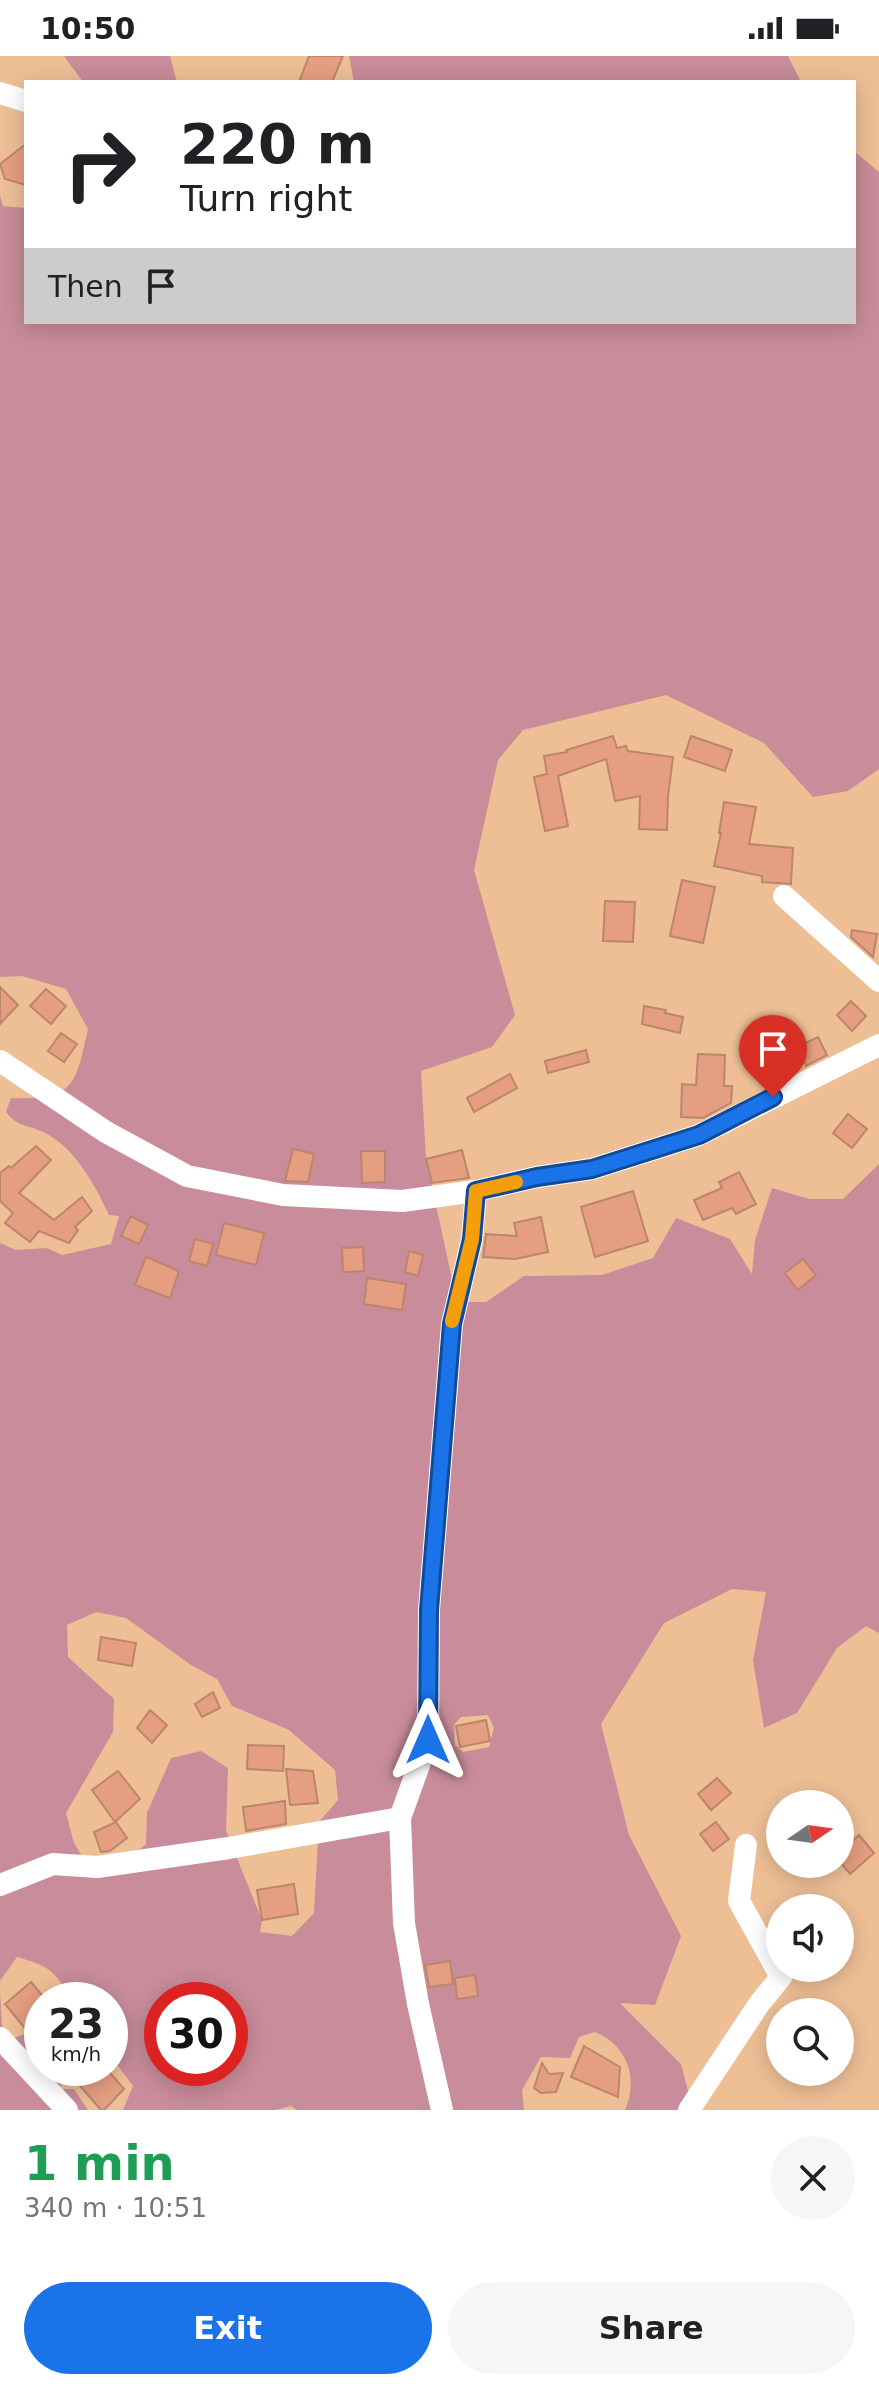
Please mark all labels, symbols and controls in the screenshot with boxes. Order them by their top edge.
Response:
text: 10:50 [40,11,136,46]
text: 220 m [180,111,375,176]
icon: right [48,112,152,216]
text: Turn right [180,178,352,219]
icon: arrive [139,264,183,308]
text: Then [48,269,123,304]
pin [739,1015,807,1097]
icon: arrive [751,1027,795,1071]
position arrow [386,1698,470,1782]
north arrow [766,1790,854,1878]
map controls [766,1790,854,2086]
button: sound [766,1894,854,1982]
speed limit sign: 30 [144,1982,248,2086]
button: search [766,1998,854,2086]
text: 23 [48,2001,104,2047]
text: km/h [51,2042,101,2066]
text: 1 min [24,2135,175,2191]
button: close [771,2136,855,2220]
text: 340 m · 10:51 [24,2193,207,2223]
button: Exit [24,2282,432,2374]
button: Share [448,2282,855,2374]

